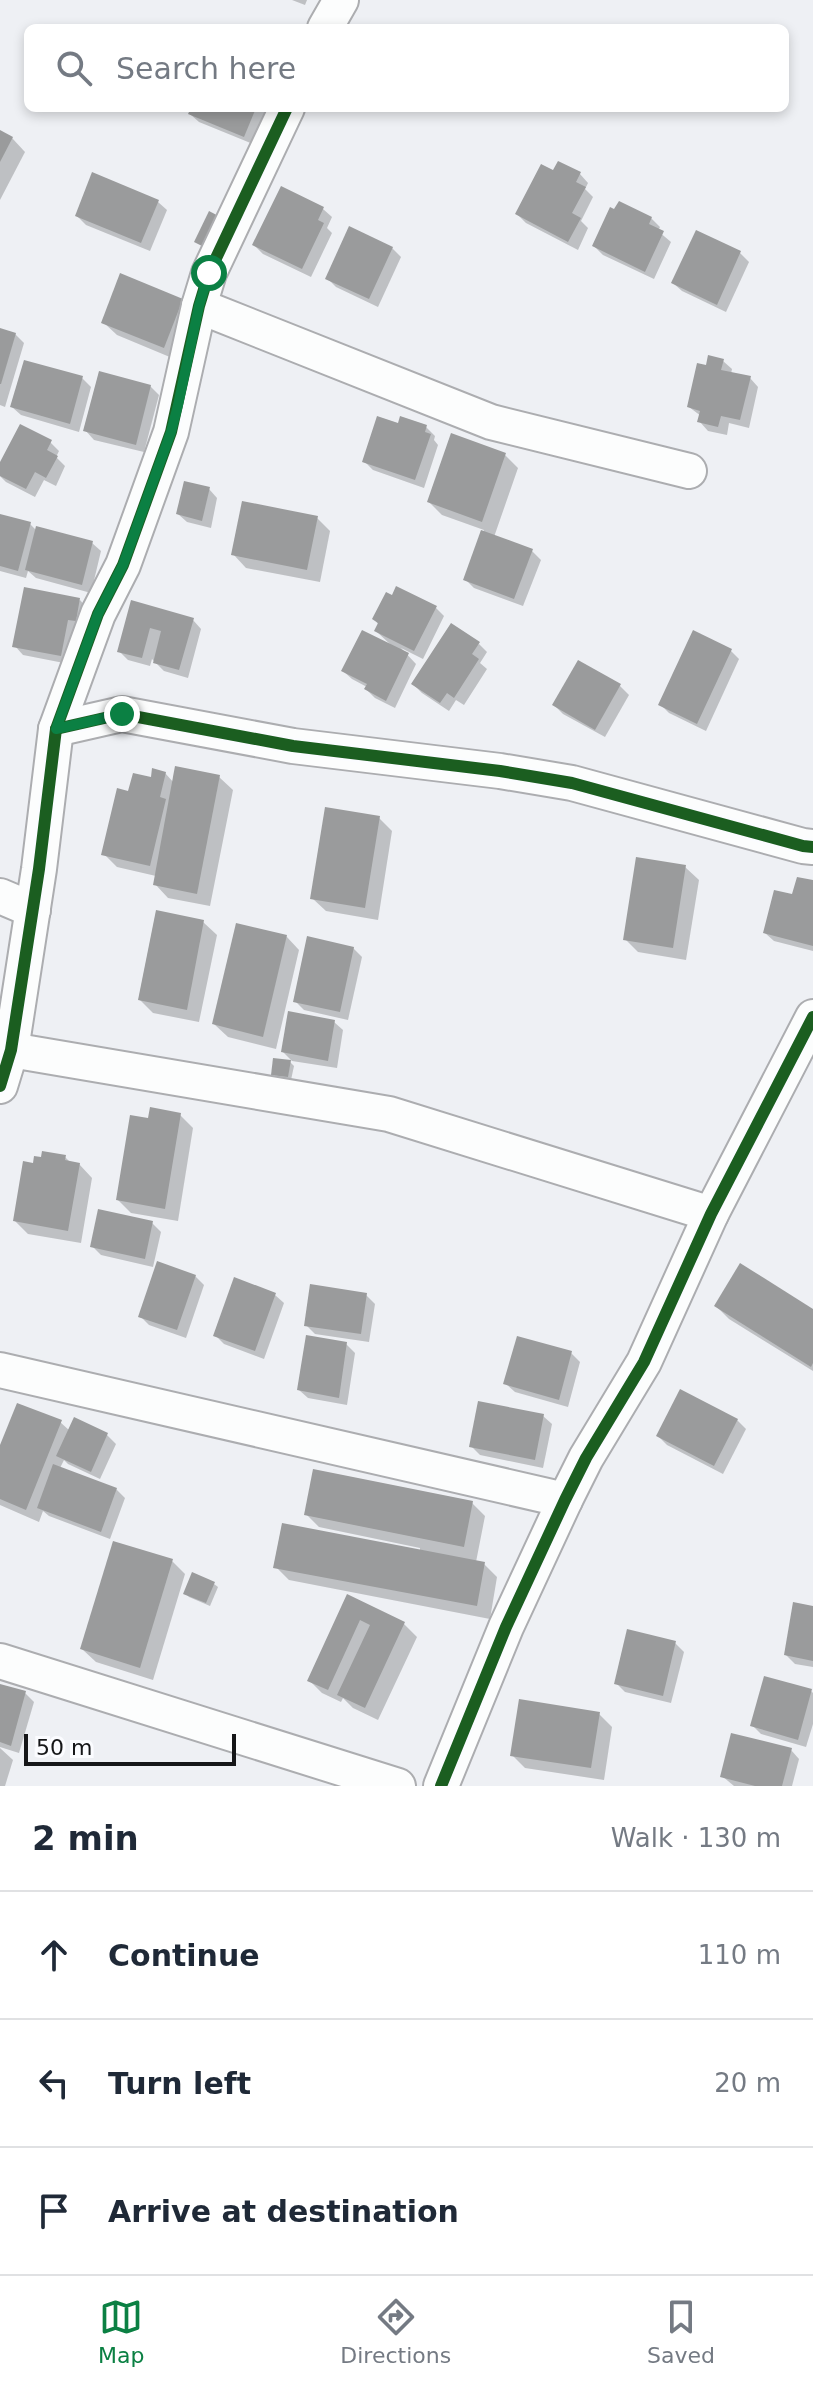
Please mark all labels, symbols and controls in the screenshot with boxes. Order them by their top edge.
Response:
search box [24,24,789,112]
icon: search [52,46,96,90]
text: Search here [116,51,296,86]
route start [191,255,227,291]
route end [104,696,140,732]
scale bar [24,1730,236,1766]
text: 50 m [36,1735,92,1760]
text: 2 min [32,1818,139,1858]
text: Walk · 130 m [611,1823,781,1853]
icon: ahead [32,1933,76,1977]
text: Continue [108,1938,260,1973]
text: 110 m [698,1940,781,1970]
icon: left [32,2061,76,2105]
text: Turn left [108,2066,251,2101]
text: 20 m [714,2068,781,2098]
icon: arrive [32,2189,76,2233]
text: Arrive at destination [108,2194,459,2229]
tab: Map [98,2295,144,2368]
tab: Directions [340,2295,451,2368]
tab: Saved [647,2295,715,2368]

